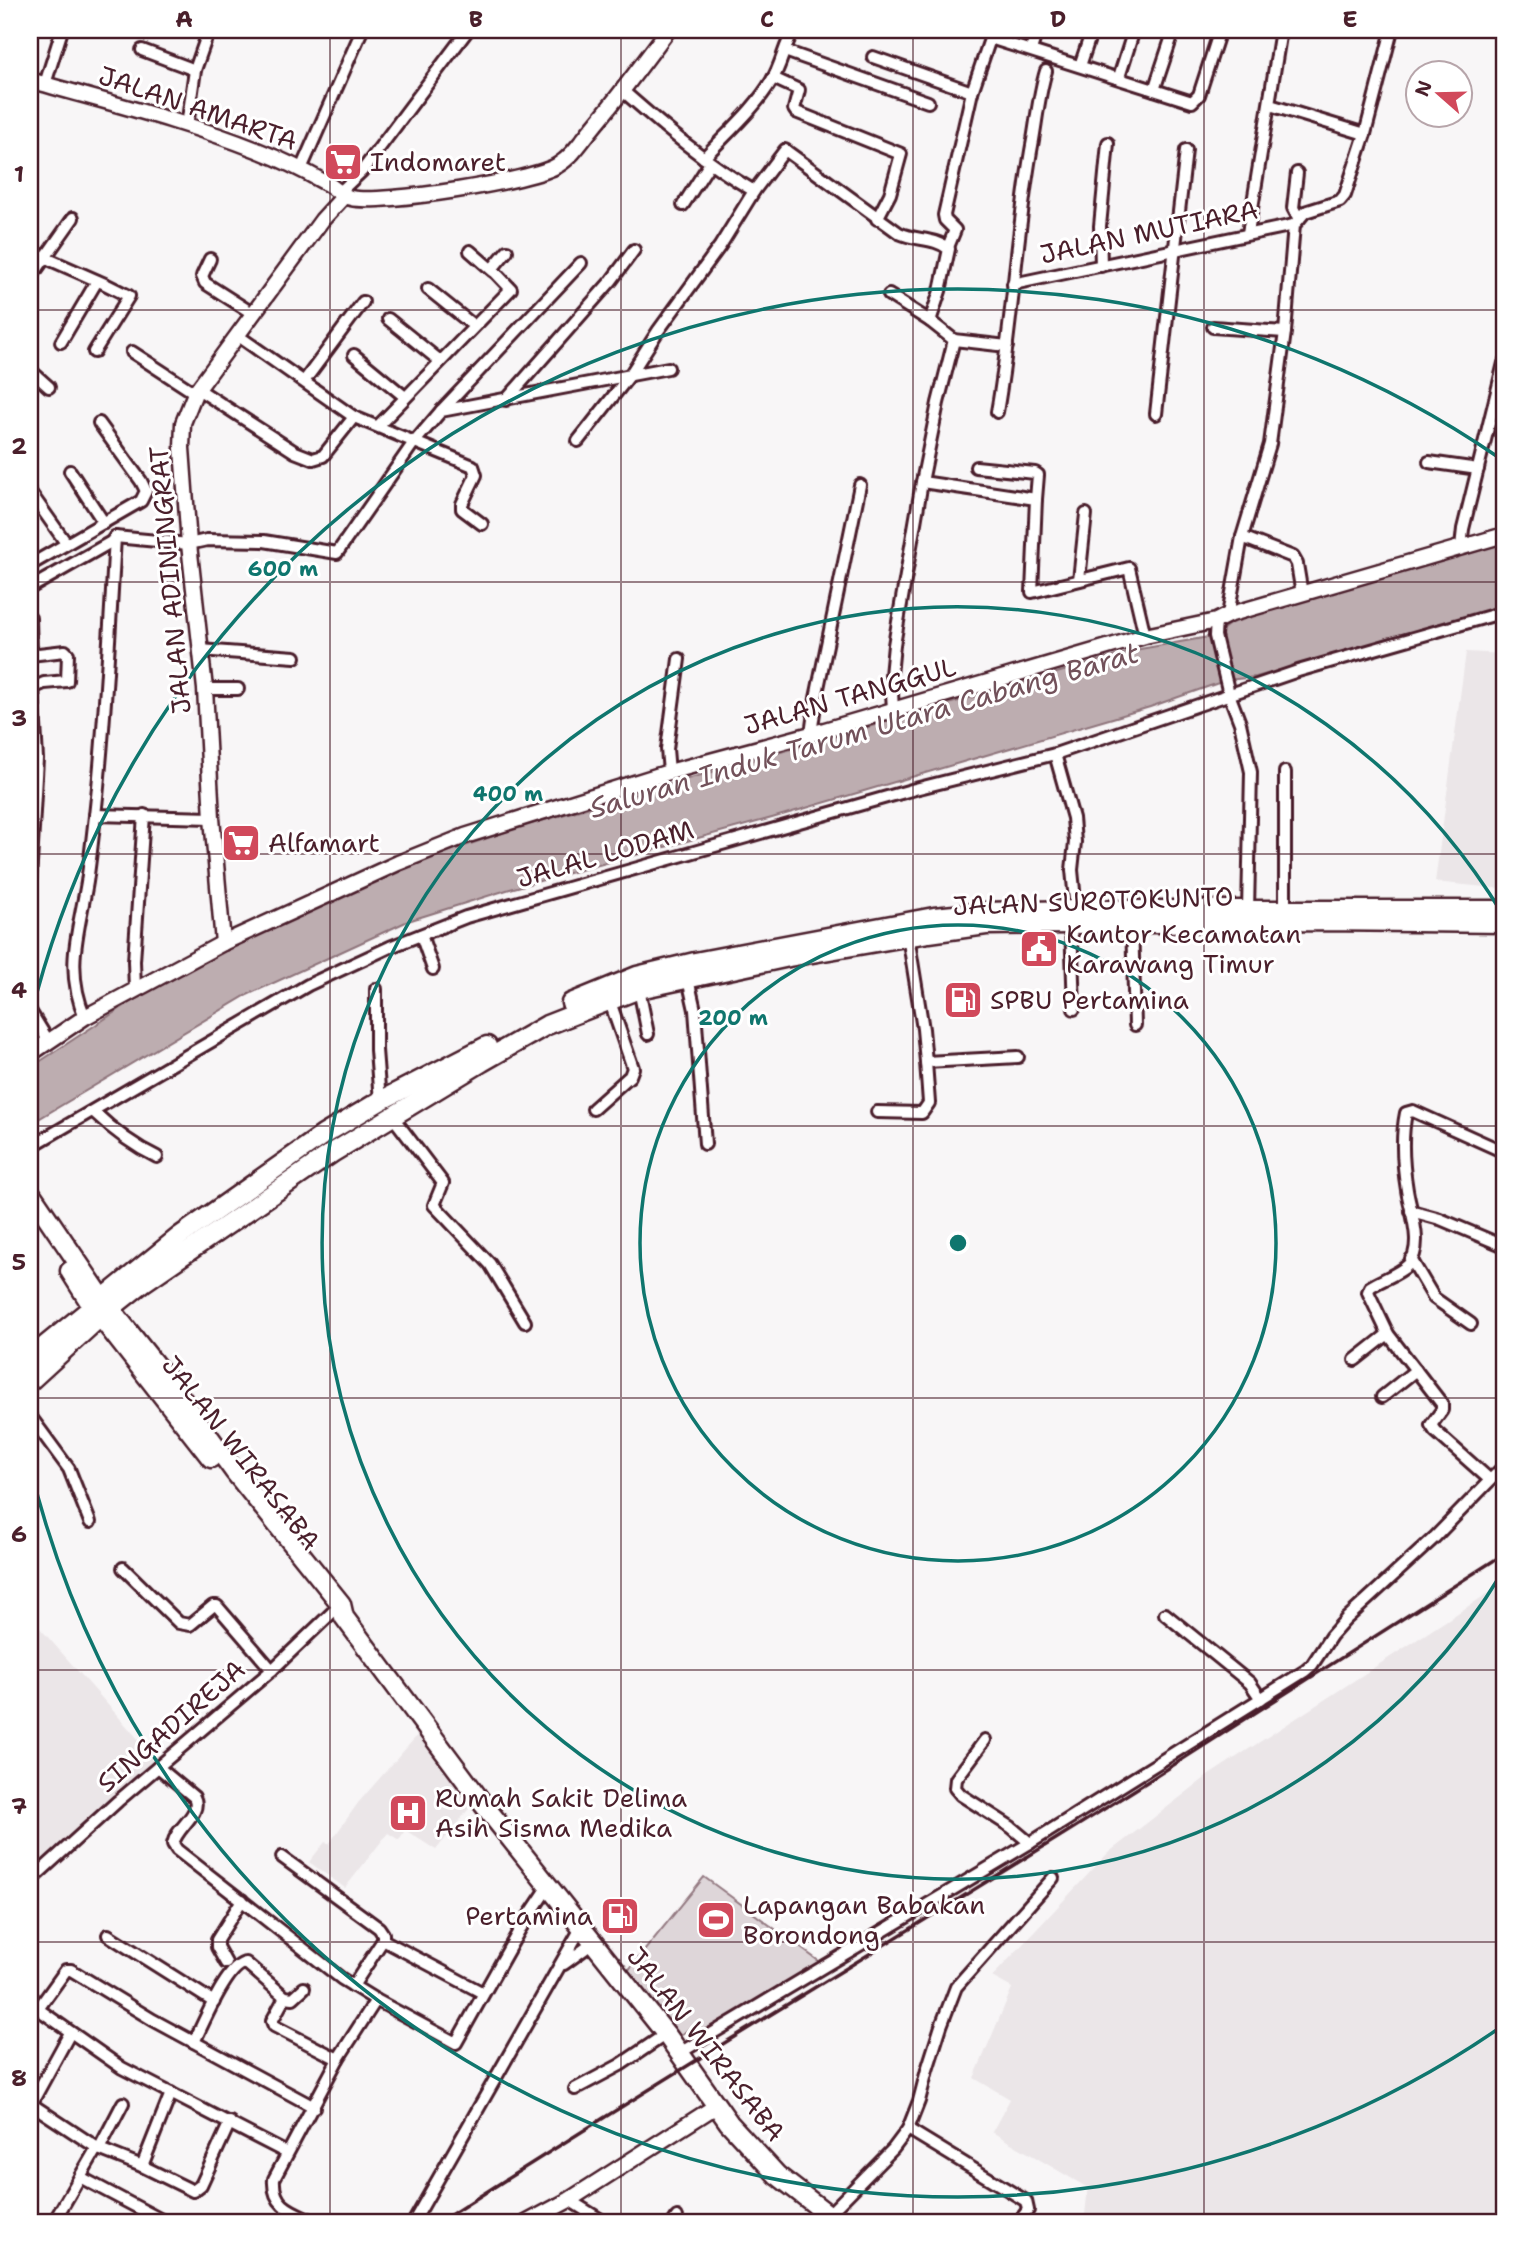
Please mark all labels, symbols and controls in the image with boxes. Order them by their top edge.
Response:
text: A [175,4,193,34]
text: B [469,4,483,34]
text: C [760,4,774,34]
text: D [1050,4,1066,34]
text: E [1342,4,1358,34]
street label: JALAN AMARTA [94,57,302,158]
north arrow [1404,60,1474,130]
text: N [1409,77,1438,100]
supermarket icon: Indomaret [322,141,364,183]
place label: Indomaret [370,144,506,179]
text: 1 [14,159,24,189]
street label: JALAN MUTIARA [1037,191,1261,272]
text: 2 [11,431,27,461]
street label: JALAN ADININGRAT [140,445,199,716]
text: 600 m [248,555,318,583]
water label: Saluran Induk Tarum Utara Cabang Barat [585,633,1144,827]
street label: JALAN TANGGUL [740,649,960,742]
text: 3 [11,703,27,733]
text: 400 m [473,780,543,808]
street label: JALAL LODAM [512,812,698,896]
supermarket icon: Alfamart [220,822,262,864]
place label: Alfamart [268,825,380,860]
street label: JALAN SUROTOKUNTO [952,878,1234,923]
place label: Kantor Kecamatan Karawang Timur [1066,916,1301,981]
public building icon: Kantor Kecamatan Karawang Timur [1018,928,1060,970]
text: 4 [11,975,27,1005]
fuel station icon: SPBU Pertamina [942,979,984,1021]
place label: SPBU Pertamina [990,982,1189,1017]
text: 200 m [698,1004,768,1032]
centre of rings [946,1231,970,1255]
text: 5 [12,1247,26,1277]
street label: JALAN WIRASABA [154,1348,328,1557]
text: 6 [11,1519,27,1549]
street label: SINGADIREJA [89,1651,252,1800]
place label: Rumah Sakit Delima Asih Sisma Medika [435,1780,687,1845]
text: 7 [11,1791,27,1821]
hospital icon: Rumah Sakit Delima Asih Sisma Medika [387,1792,429,1834]
place label: Lapangan Babakan Borondong [743,1887,985,1952]
fuel station icon: Pertamina [599,1895,641,1937]
place label: Pertamina [465,1898,593,1933]
sports icon: Lapangan Babakan Borondong [695,1899,737,1941]
street label: JALAN WIRASABA [619,1939,793,2148]
text: 8 [11,2063,27,2093]

